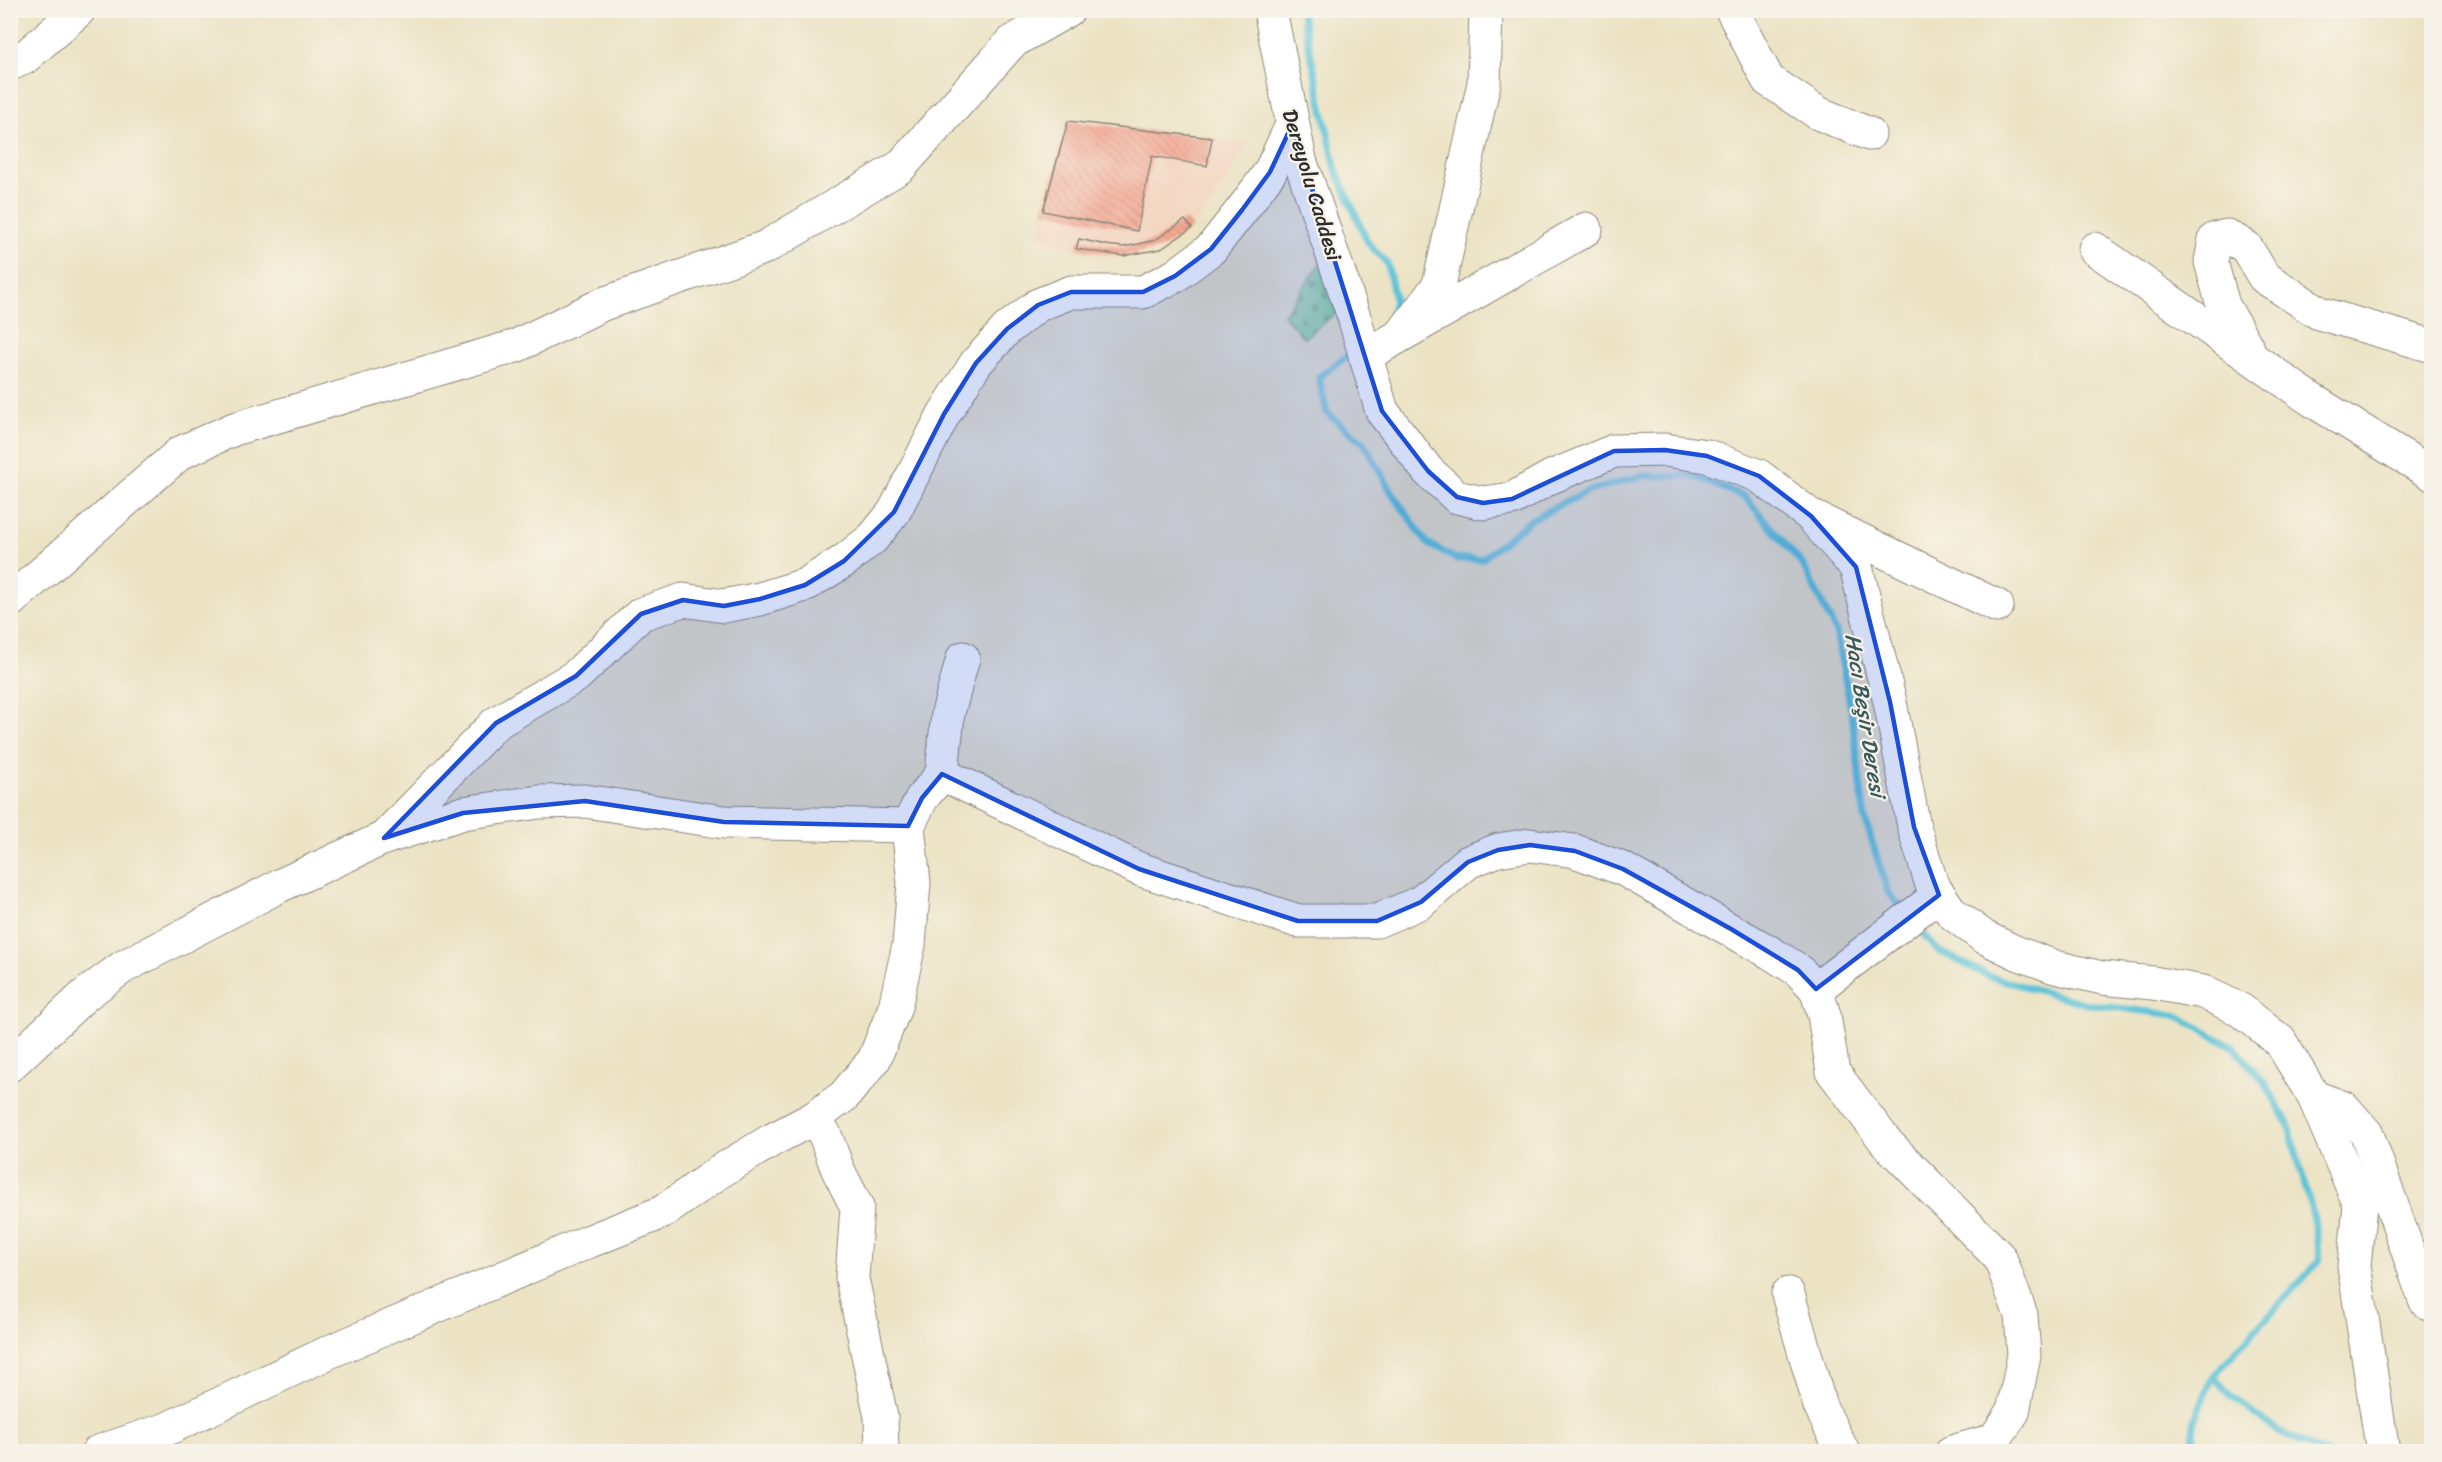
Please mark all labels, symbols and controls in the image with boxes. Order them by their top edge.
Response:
street label: Dereyolu Caddesi [1271,104,1353,267]
water label: Hacı Beşir Deresi [1833,631,1898,804]

